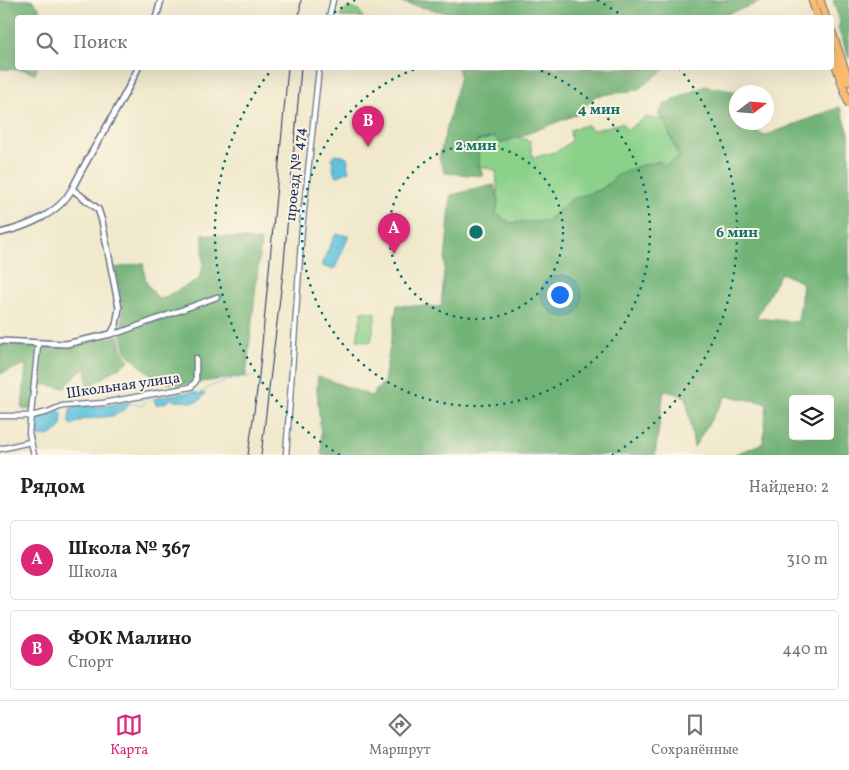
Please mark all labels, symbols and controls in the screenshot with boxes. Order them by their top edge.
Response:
search box [15,15,834,70]
icon: search [33,29,61,57]
text: Поиск [73,30,127,56]
north arrow [729,85,774,130]
text: 4 мин [578,100,621,121]
pin: B [352,106,384,147]
street label: проезд № 474 [281,126,312,222]
text: 2 мин [455,136,497,157]
pin: A [378,213,410,254]
centre of rings [467,223,485,241]
text: 6 мин [716,223,758,244]
your location [547,282,573,308]
street label: Школьная улица [65,368,182,405]
map controls [789,395,834,440]
button: layers [789,395,834,440]
text: Рядом [20,473,85,502]
text: Найдено: 2 [749,477,829,499]
text: Школа № 367 [68,536,191,562]
text: A [31,549,43,571]
text: 310 m [787,549,828,571]
text: Школа [68,562,118,584]
text: ФОК Малино [68,626,192,652]
text: B [32,639,42,661]
text: 440 m [782,639,828,661]
text: Спорт [68,652,113,674]
tab: Карта [110,711,148,760]
tab: Маршрут [369,711,431,760]
tab: Сохранённые [651,711,739,760]

